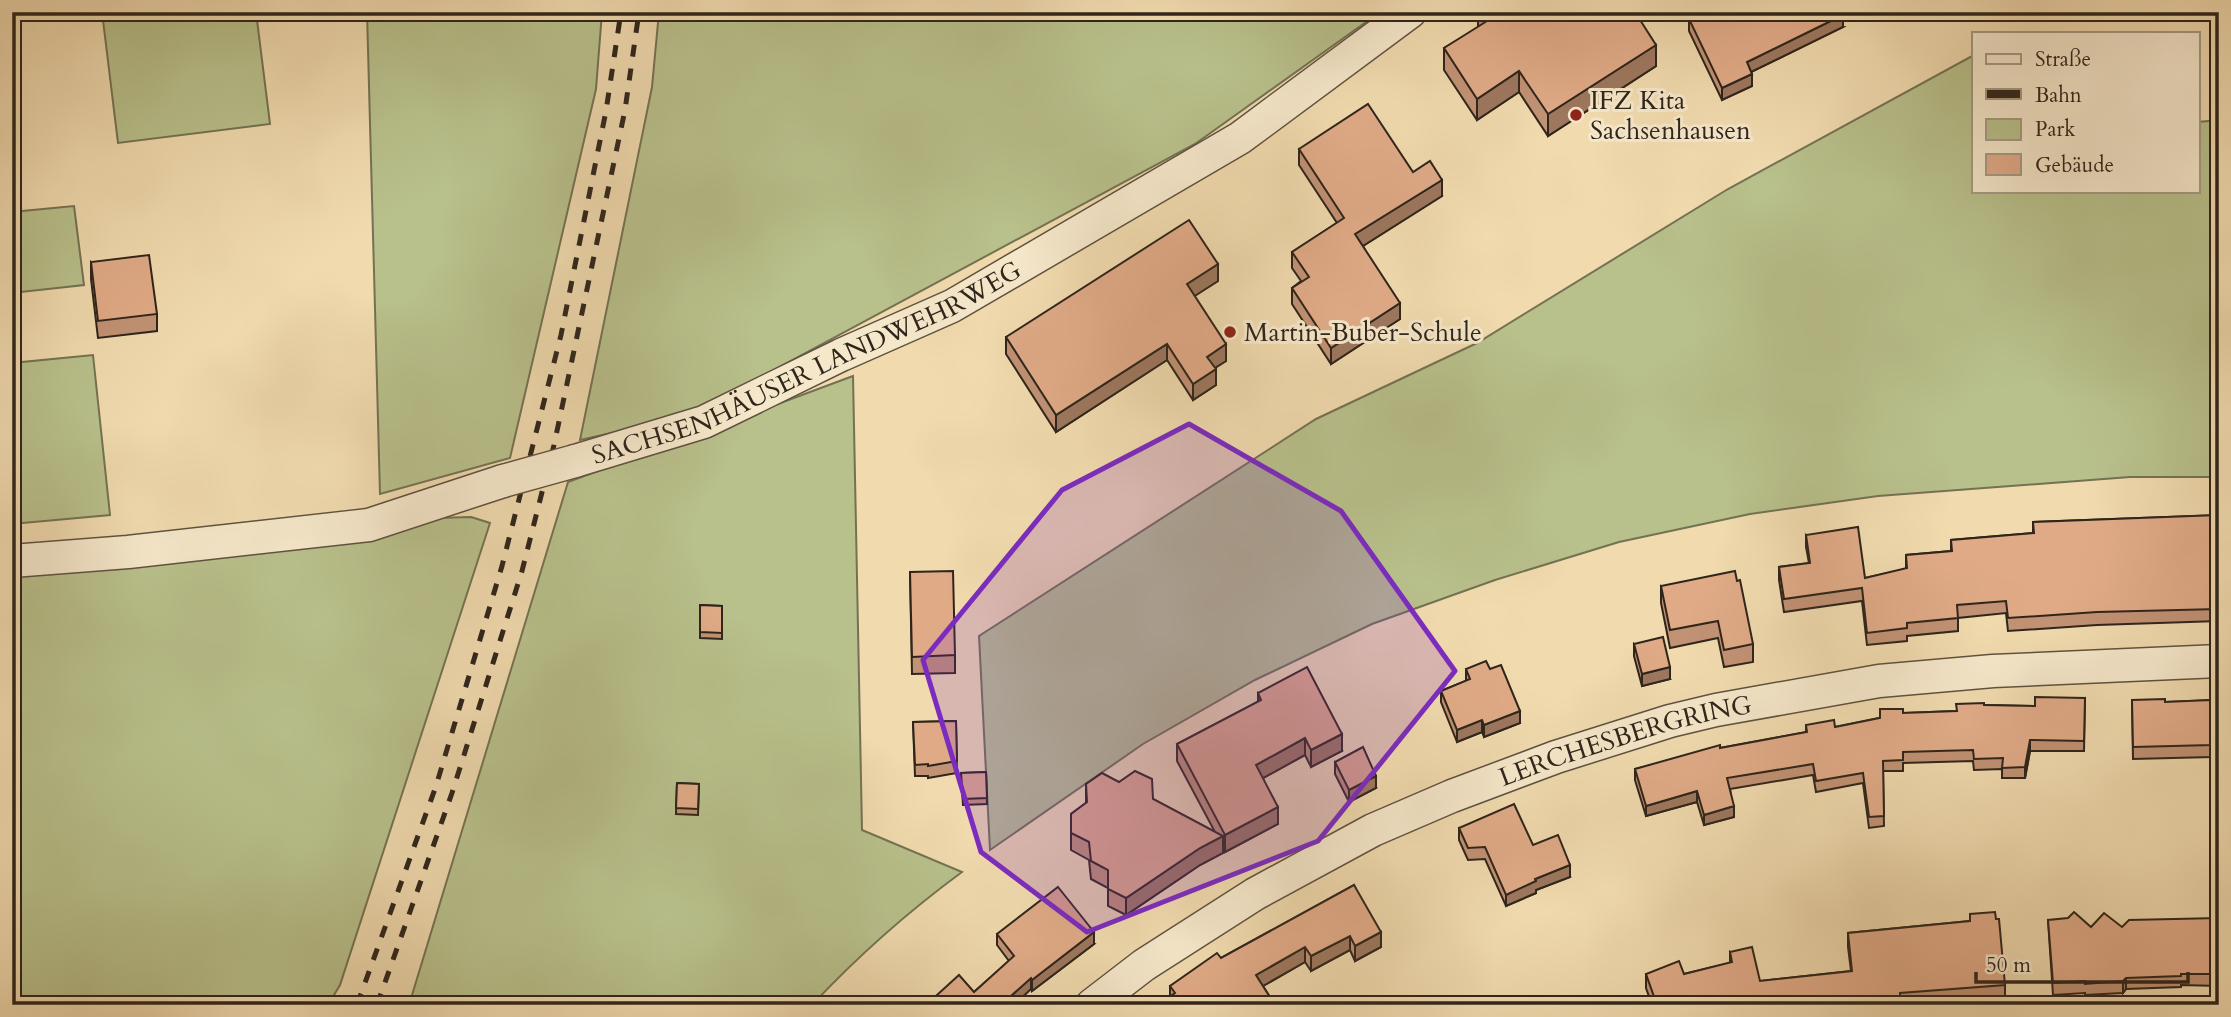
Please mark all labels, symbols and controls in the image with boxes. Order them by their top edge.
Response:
legend [1972,32,2200,192]
text: Straße [2035,45,2091,74]
text: Bahn [2035,81,2082,110]
place label: IFZ Kita Sachsenhausen [1590,83,1751,148]
marker: IFZ Kita Sachsenhausen [1568,107,1584,123]
text: Park [2035,115,2076,144]
text: Gebäude [2035,151,2114,180]
street label: SACHSENHÄUSER LANDWEHRWEG [588,252,1028,473]
place label: Martin-Buber-Schule [1244,315,1482,350]
marker: Martin-Buber-Schule [1222,324,1238,340]
street label: LERCHESBERGRING [1494,687,1754,795]
scale bar [1976,940,2187,984]
text: 50 m [1986,951,2031,980]

